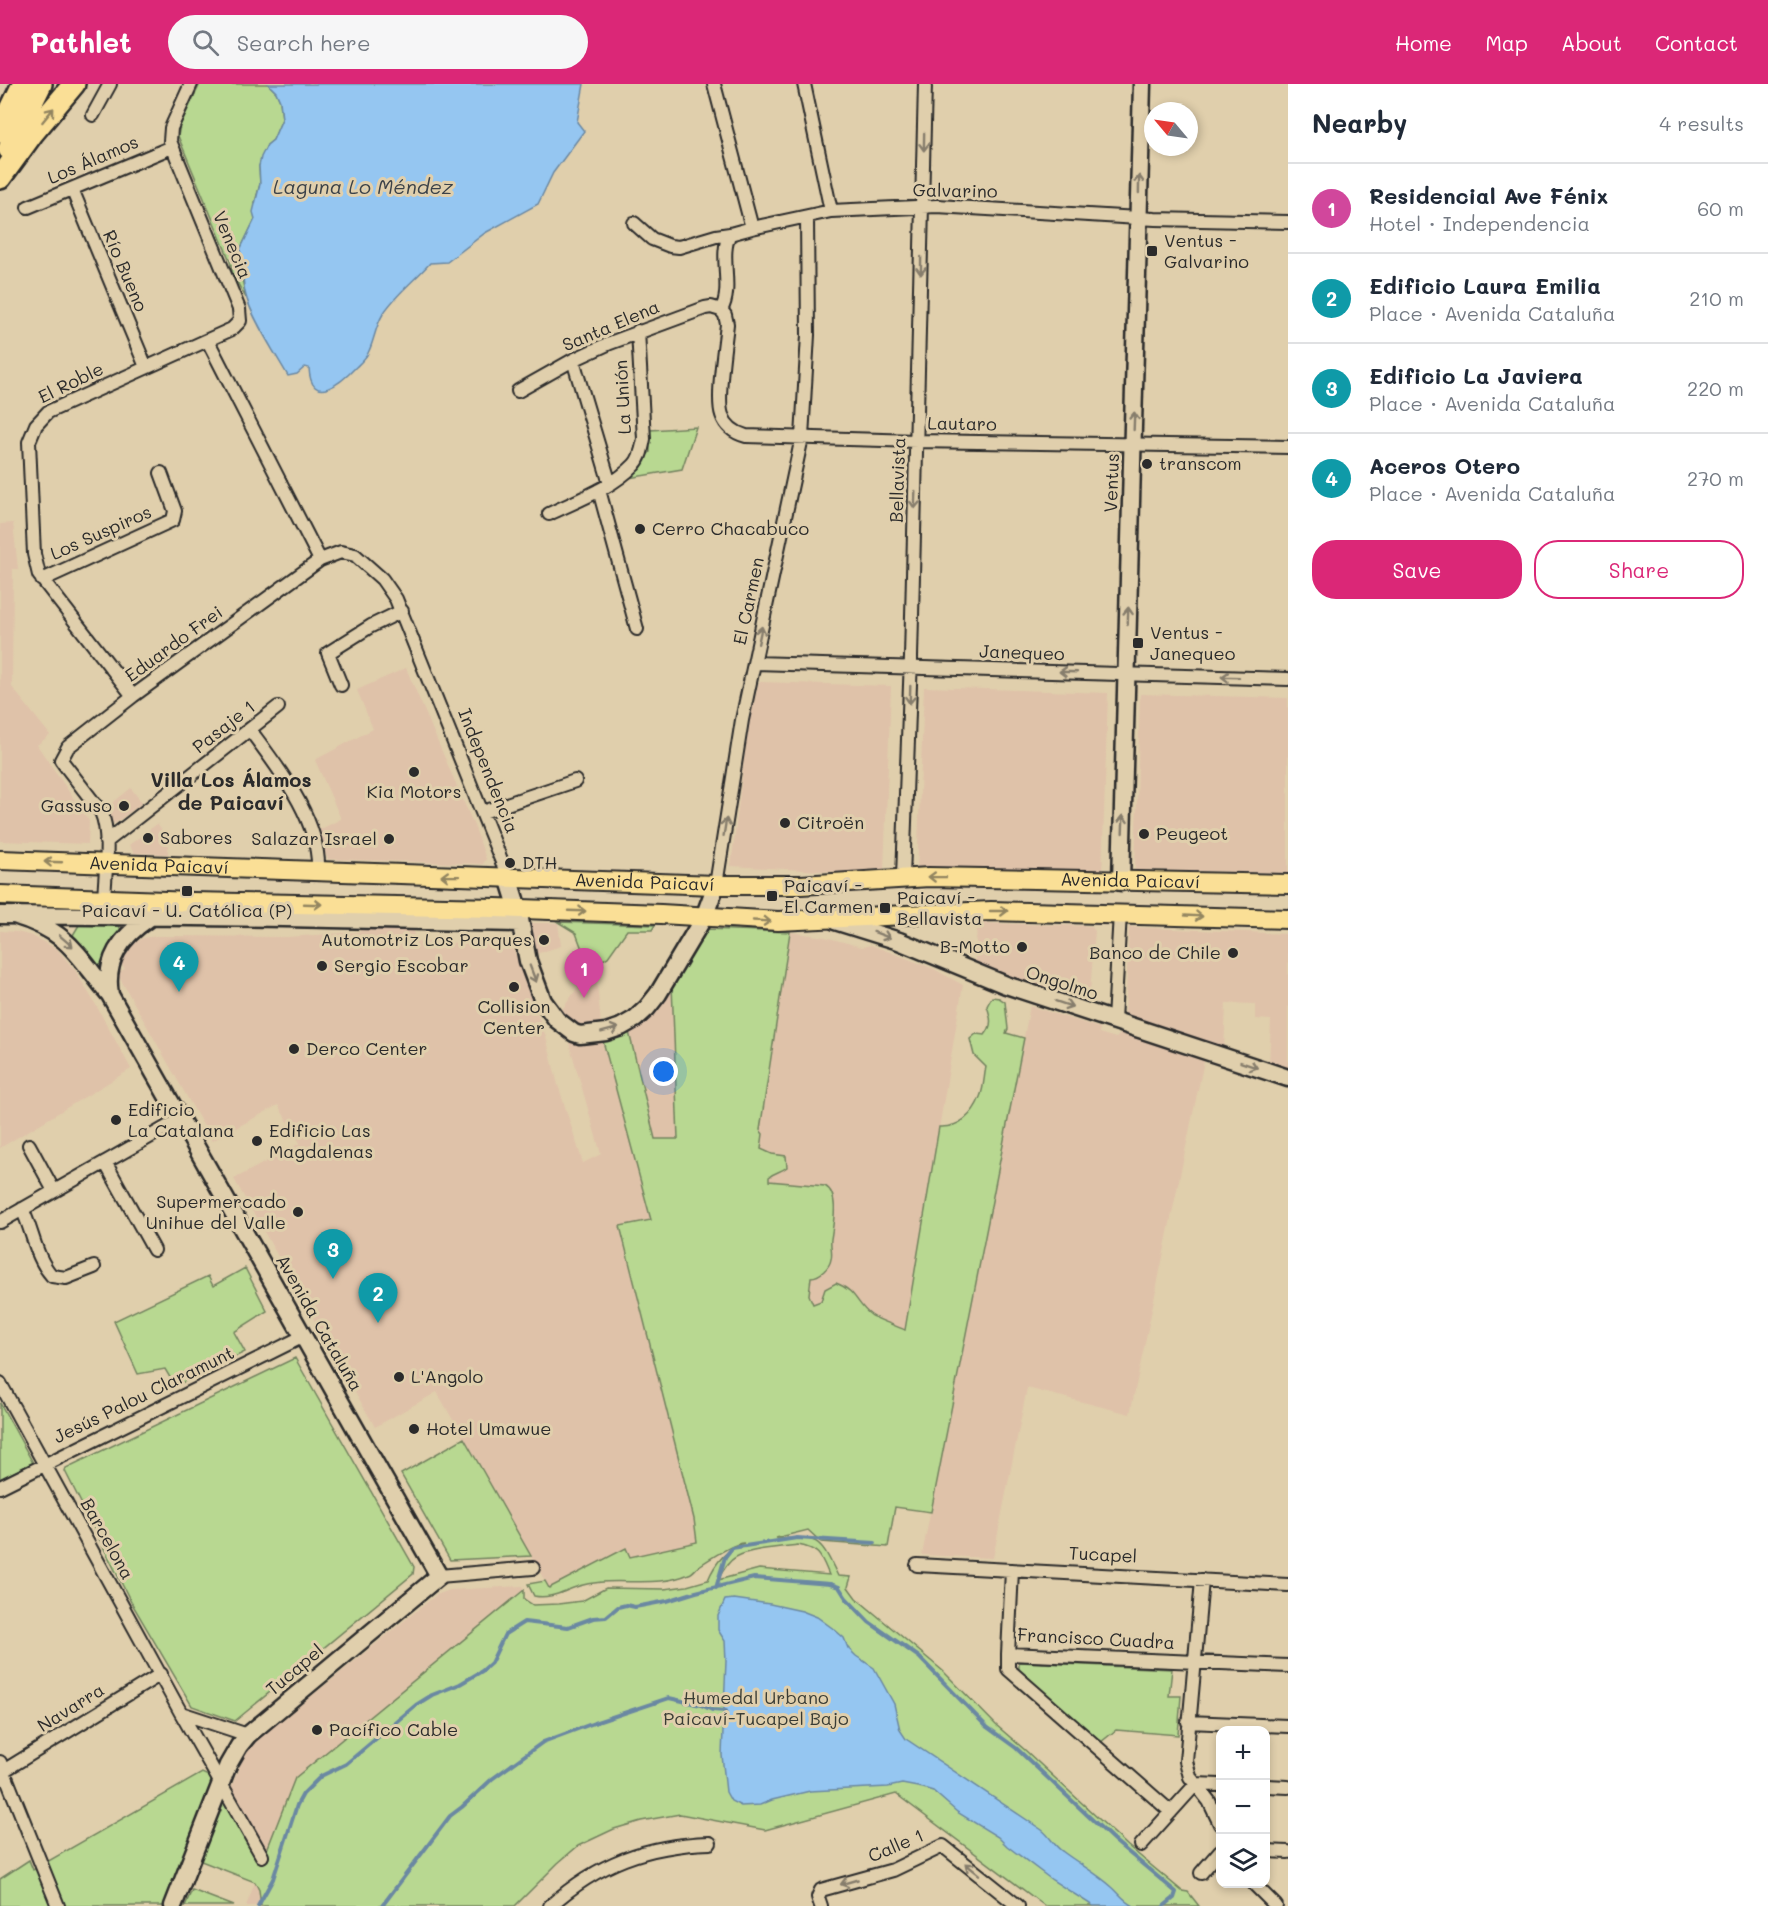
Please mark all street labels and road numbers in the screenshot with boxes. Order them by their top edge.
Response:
street label: Los Álamos [43,129,142,189]
street label: Galvarino [912,177,998,203]
street label: Venecia [208,207,258,282]
street label: Río Bueno [98,226,154,315]
street label: Santa Elena [558,294,663,356]
street label: El Roble [34,356,107,408]
street label: La Unión [608,359,636,435]
street label: Lautaro [927,410,997,436]
street label: Bellavista [884,437,910,523]
street label: Ventus [1098,453,1124,513]
street label: Los Suspiros [46,499,155,565]
street label: El Carmen [727,555,769,647]
street label: Eduardo Frei [120,600,227,687]
street label: Janequeo [979,639,1065,665]
street label: Pasaje 1 [187,694,260,758]
street label: Independencia [453,705,525,837]
street label: Avenida Paicaví [89,850,229,879]
street label: Avenida Paicaví [574,867,715,896]
street label: Avenida Paicaví [1060,867,1201,893]
street label: Ongolmo [1023,959,1102,1005]
street label: Avenida Cataluña [271,1250,369,1395]
street label: Jesús Palou Claramunt [49,1340,238,1448]
street label: Barcelona [76,1494,140,1583]
street label: Tucapel [1068,1540,1138,1568]
street label: Francisco Cuadra [1017,1622,1175,1654]
street label: Tucapel [260,1638,328,1700]
street label: Navarra [33,1677,108,1737]
street label: Calle 1 [864,1823,927,1867]

